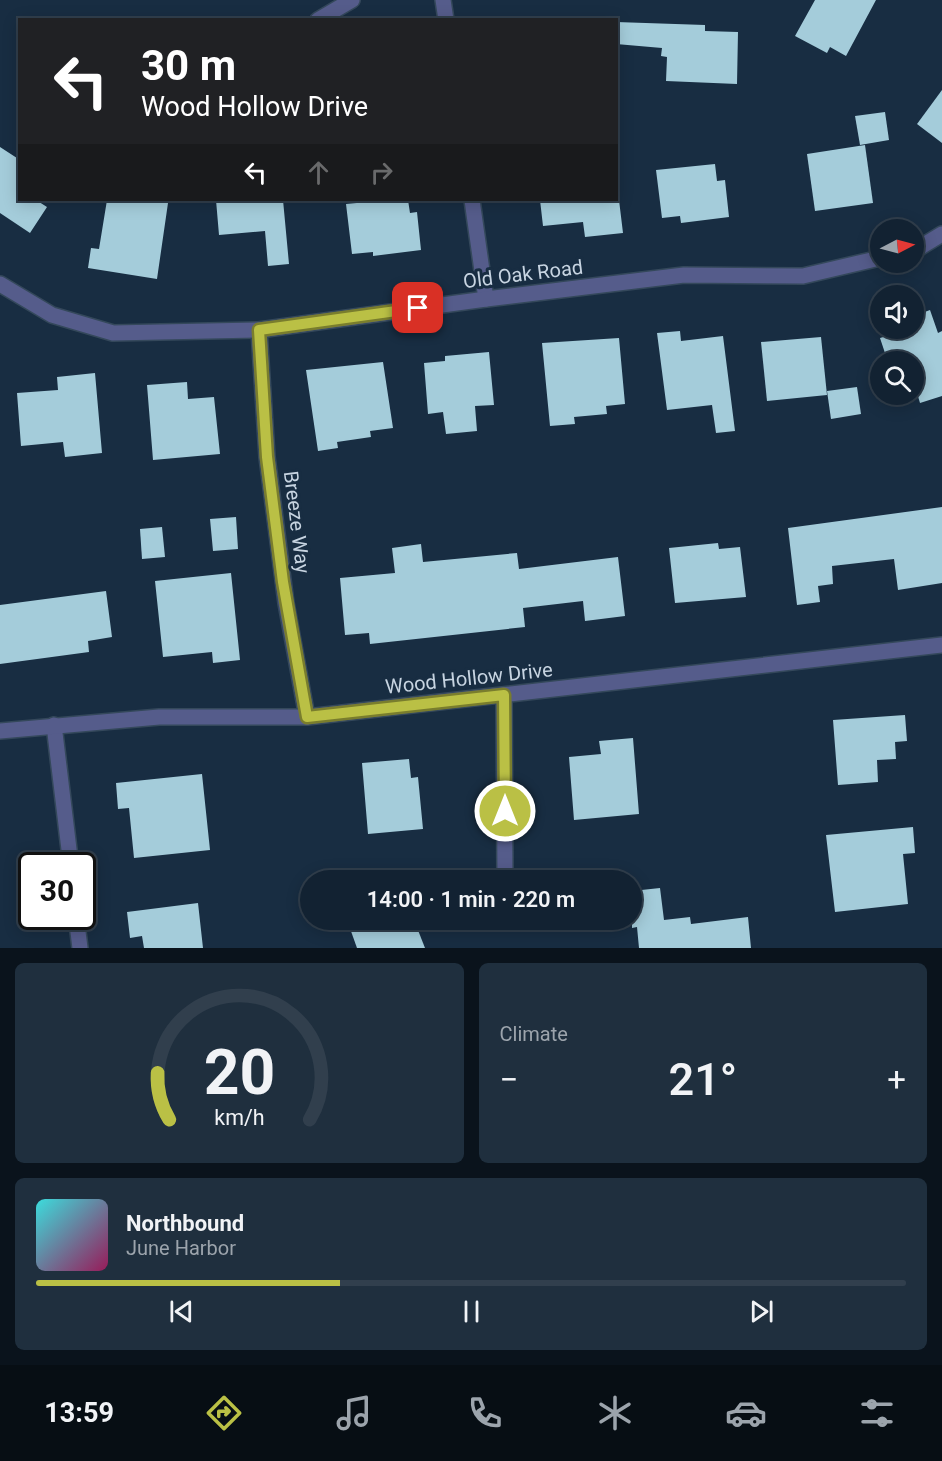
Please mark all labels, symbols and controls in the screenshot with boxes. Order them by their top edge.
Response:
text: 30 m [141,41,236,90]
icon: left [42,42,120,120]
text: Wood Hollow Drive [141,91,368,123]
icon: left [239,156,272,189]
icon: ahead [302,156,335,189]
icon: right [365,156,398,189]
north arrow [870,219,924,273]
map controls [870,219,924,405]
street label: Old Oak Road [462,255,584,293]
pin [392,282,443,333]
button: sound [870,285,924,339]
icon: arrive [401,291,434,324]
button: search [870,351,924,405]
street label: Breeze Way [279,469,315,575]
street label: Wood Hollow Drive [384,657,554,699]
position arrow [473,779,537,843]
speed limit sign: 30 [18,852,96,930]
text: 14:00 · 1 min · 220 m [367,887,575,912]
text: Climate [500,1022,568,1046]
text: 20 [203,1036,275,1109]
text: 21° [668,1053,737,1106]
text: − [500,1060,518,1099]
text: + [887,1060,906,1099]
text: km/h [214,1105,264,1130]
text: Northbound [126,1211,244,1236]
text: June Harbor [126,1236,236,1260]
icon: previous [165,1295,198,1328]
icon: pause [455,1295,488,1328]
icon: next [745,1295,778,1328]
icon: directions [203,1392,245,1434]
icon: music [333,1392,375,1434]
icon: phone [464,1392,506,1434]
icon: climate [594,1392,636,1434]
icon: car [725,1392,767,1434]
icon: filters [856,1392,898,1434]
text: 13:59 [44,1397,114,1429]

